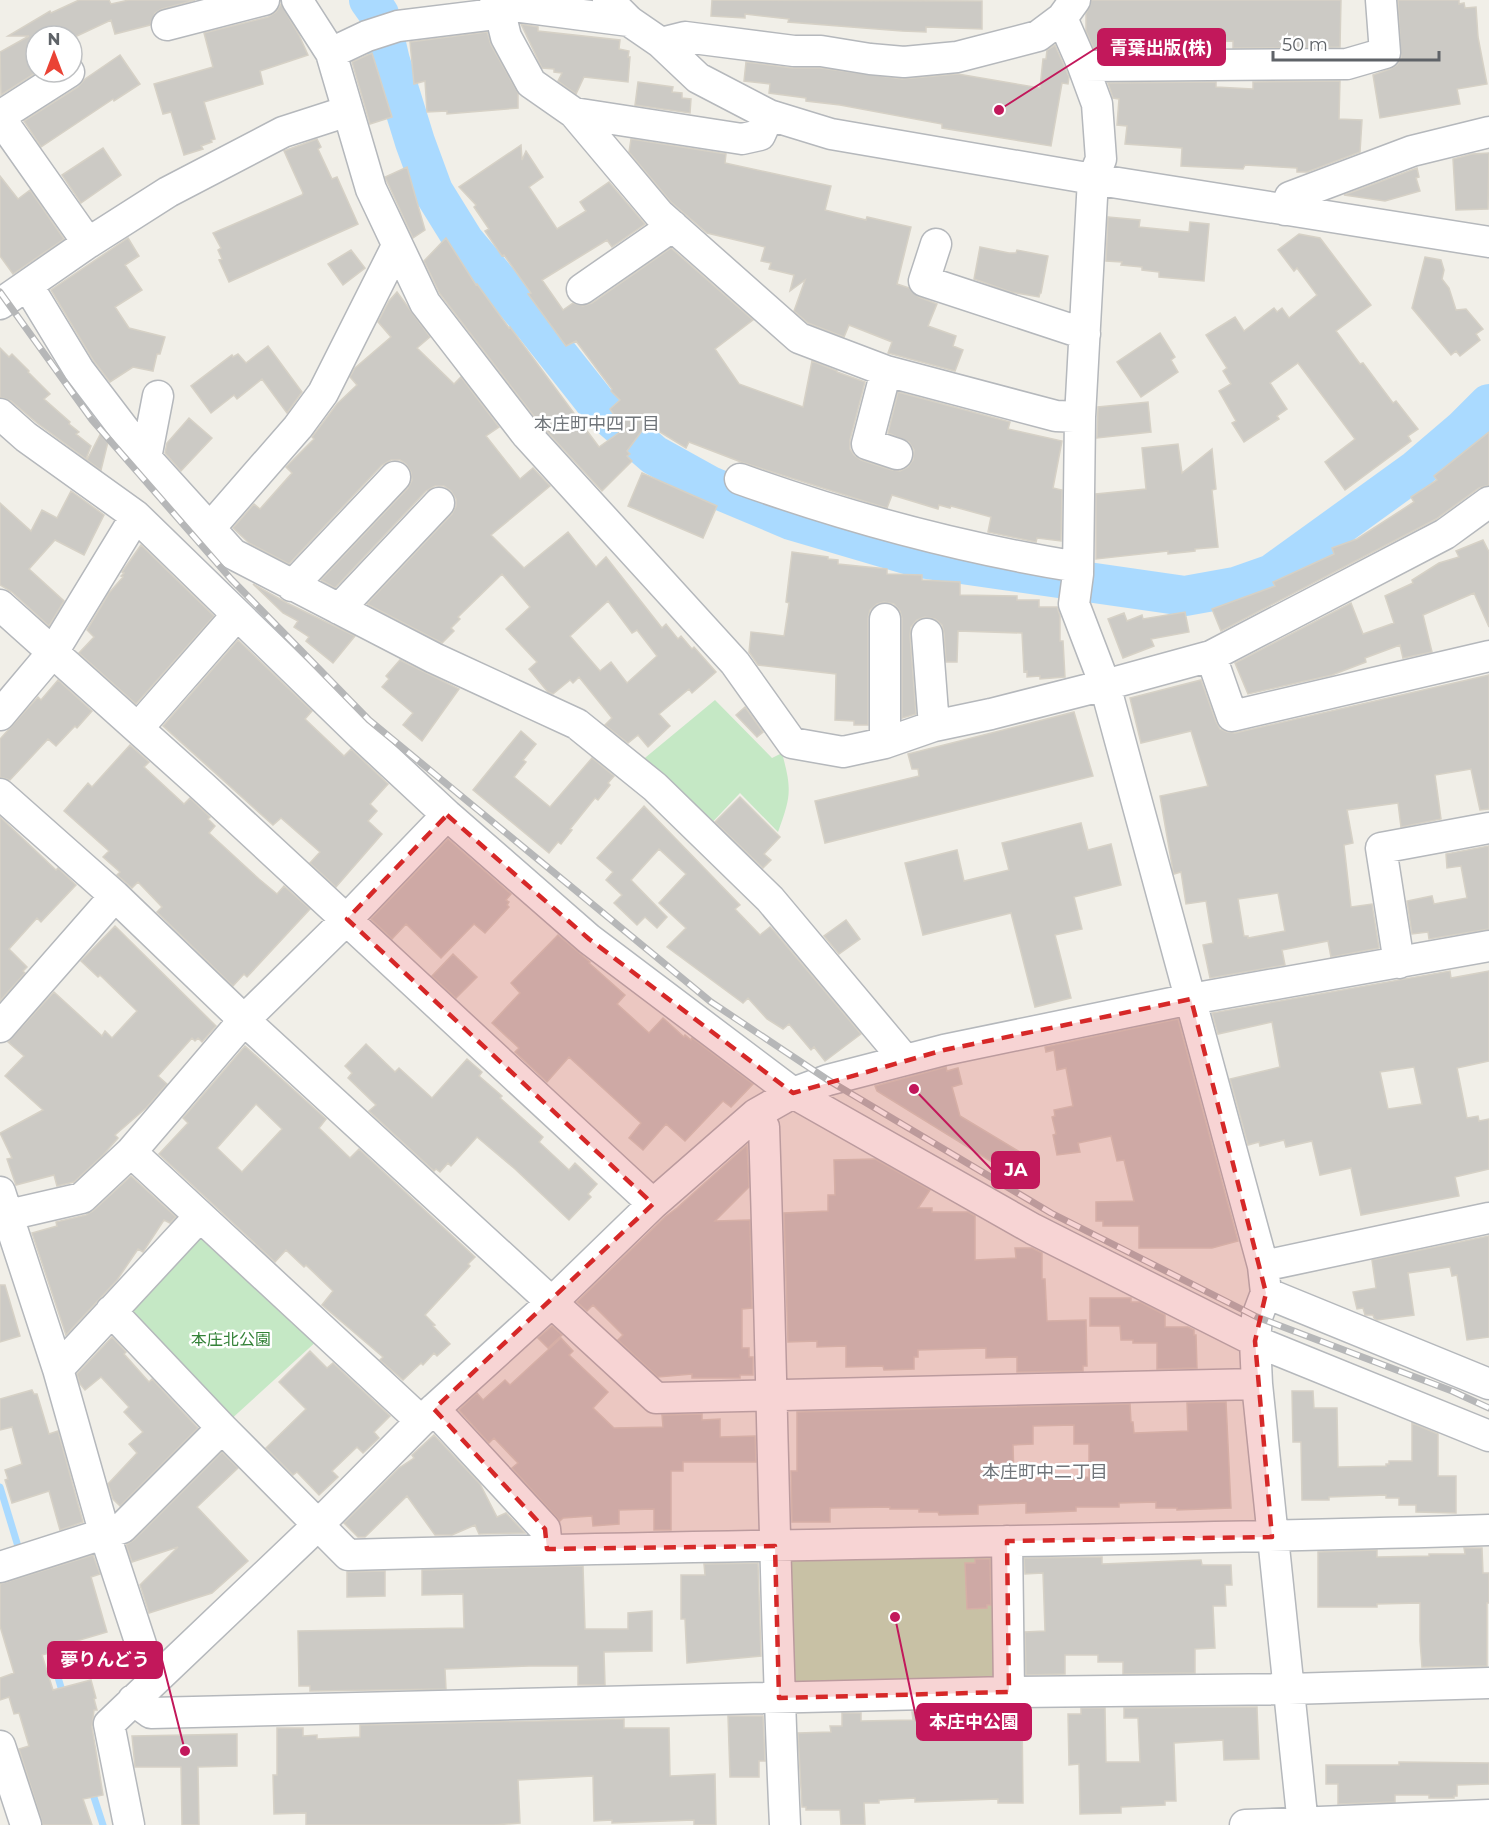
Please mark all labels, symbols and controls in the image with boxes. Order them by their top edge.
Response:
north arrow [24,24,84,84]
scale bar [1273,24,1440,62]
callout: 青葉出版(株) [1098,29,1225,65]
text: N [48,30,60,49]
text: 50 m [1282,34,1328,56]
text: 青葉出版(株) [1110,37,1212,59]
district label: 本庄町中四丁目 [534,413,660,435]
callout: JA [992,1152,1039,1188]
text: JA [1003,1159,1028,1181]
park label: 本庄北公園 [191,1330,271,1349]
district label: 本庄町中二丁目 [982,1461,1108,1483]
callout: 夢りんどう [48,1642,162,1678]
text: 夢りんどう [60,1649,150,1671]
callout: 本庄中公園 [917,1704,1031,1740]
text: 本庄中公園 [929,1711,1019,1733]

